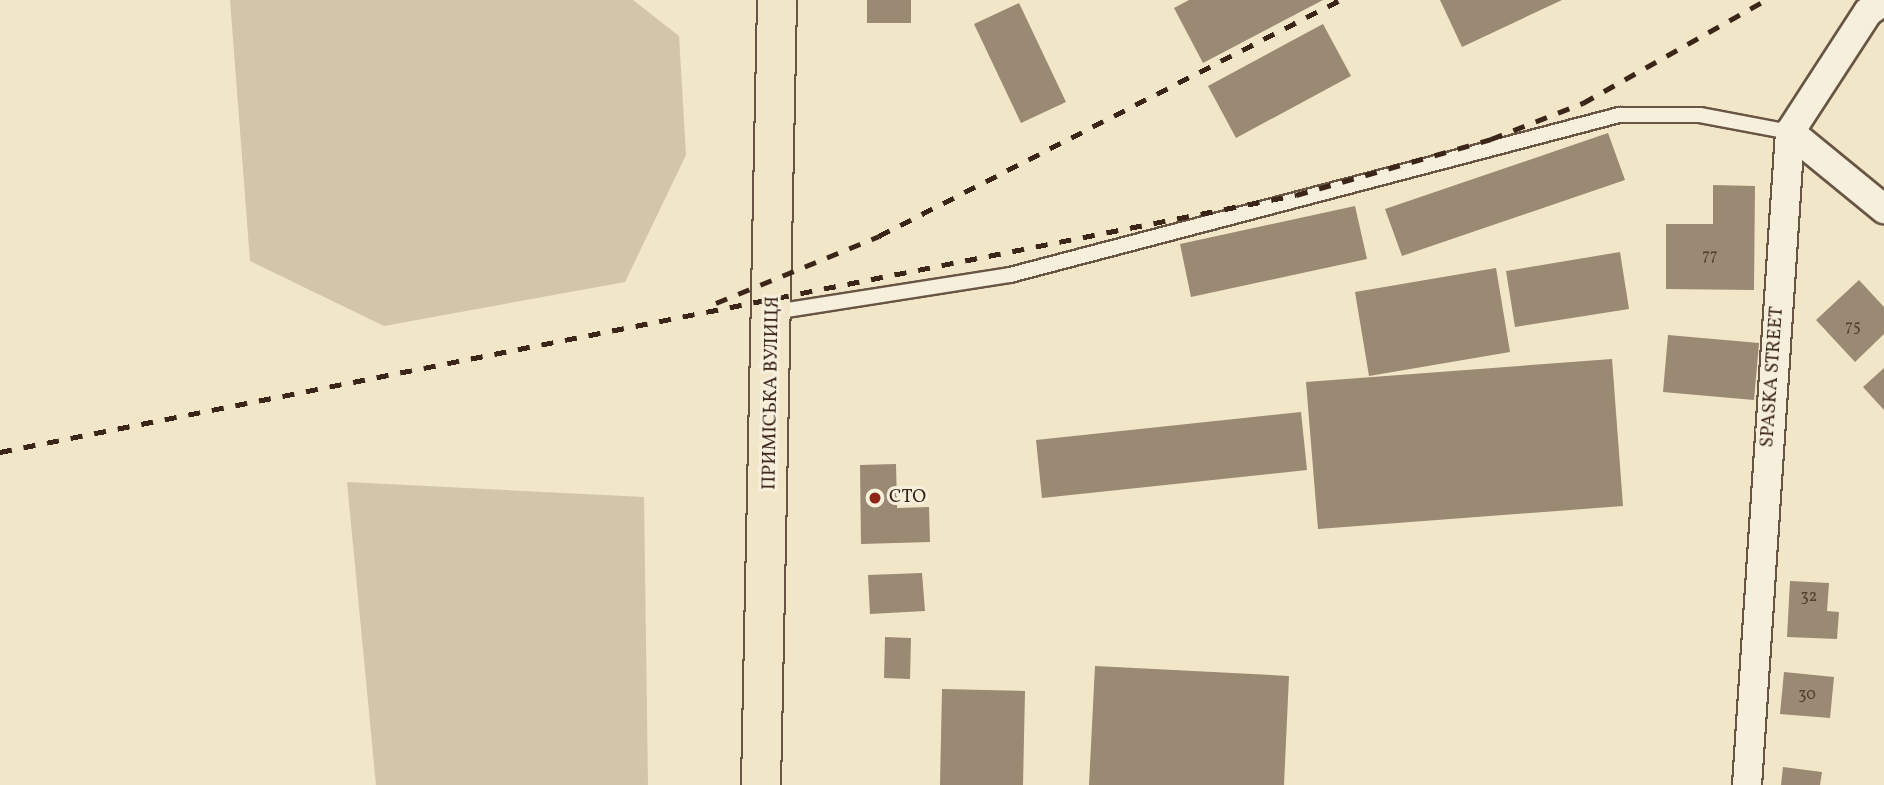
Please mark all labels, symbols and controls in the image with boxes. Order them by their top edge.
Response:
house number: 77 [1702,246,1718,266]
street label: ПРИМІСЬКА ВУЛИЦЯ [759,296,785,490]
street label: SPASKA STREET [1757,306,1789,448]
house number: 75 [1845,317,1861,337]
place label: СТО [889,487,926,509]
marker: СТО [867,490,883,506]
house number: 32 [1801,587,1817,607]
house number: 30 [1798,685,1816,705]

